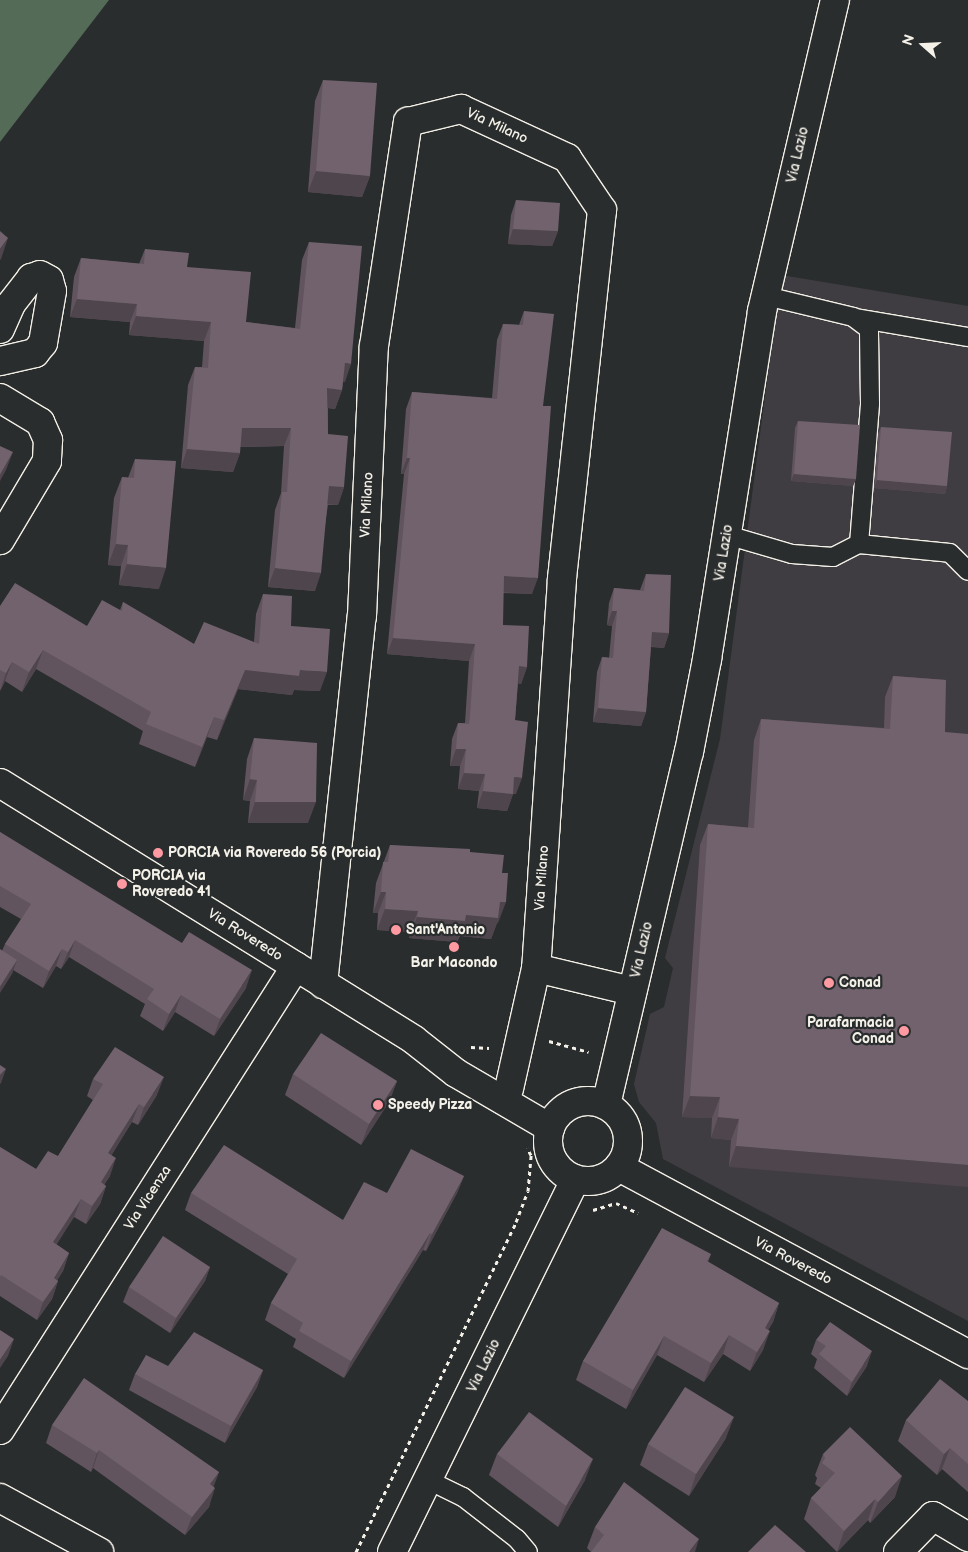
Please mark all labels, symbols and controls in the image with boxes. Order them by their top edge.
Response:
north arrow [898,20,948,70]
text: N [899,32,918,48]
street label: Via Milano [464,104,530,148]
street label: Via Lazio [783,125,813,185]
street label: Via Milano [357,472,377,538]
street label: Via Lazio [711,523,737,583]
place label: PORCIA via Roveredo 56 (Porcia) [168,845,381,861]
street label: Via Milano [531,845,553,911]
marker: PORCIA via Roveredo 56 (Porcia) [152,847,164,859]
place label: PORCIA via Roveredo 41 [132,868,211,900]
marker: PORCIA via Roveredo 41 [116,878,128,890]
street label: Via Roveredo [204,905,286,965]
street label: Via Lazio [627,920,657,980]
place label: Sant'Antonio [406,922,485,938]
marker: Sant'Antonio [390,924,402,936]
marker: Bar Macondo [448,941,460,953]
place label: Bar Macondo [411,955,497,971]
place label: Conad [839,975,881,991]
marker: Conad [823,977,835,989]
place label: Parafarmacia Conad [807,1015,894,1048]
marker: Parafarmacia Conad [898,1025,910,1037]
place label: Speedy Pizza [388,1097,473,1113]
marker: Speedy Pizza [372,1099,384,1111]
street label: Via Vicenza [121,1163,175,1233]
street label: Via Roveredo [751,1234,835,1288]
street label: Via Lazio [464,1337,504,1395]

